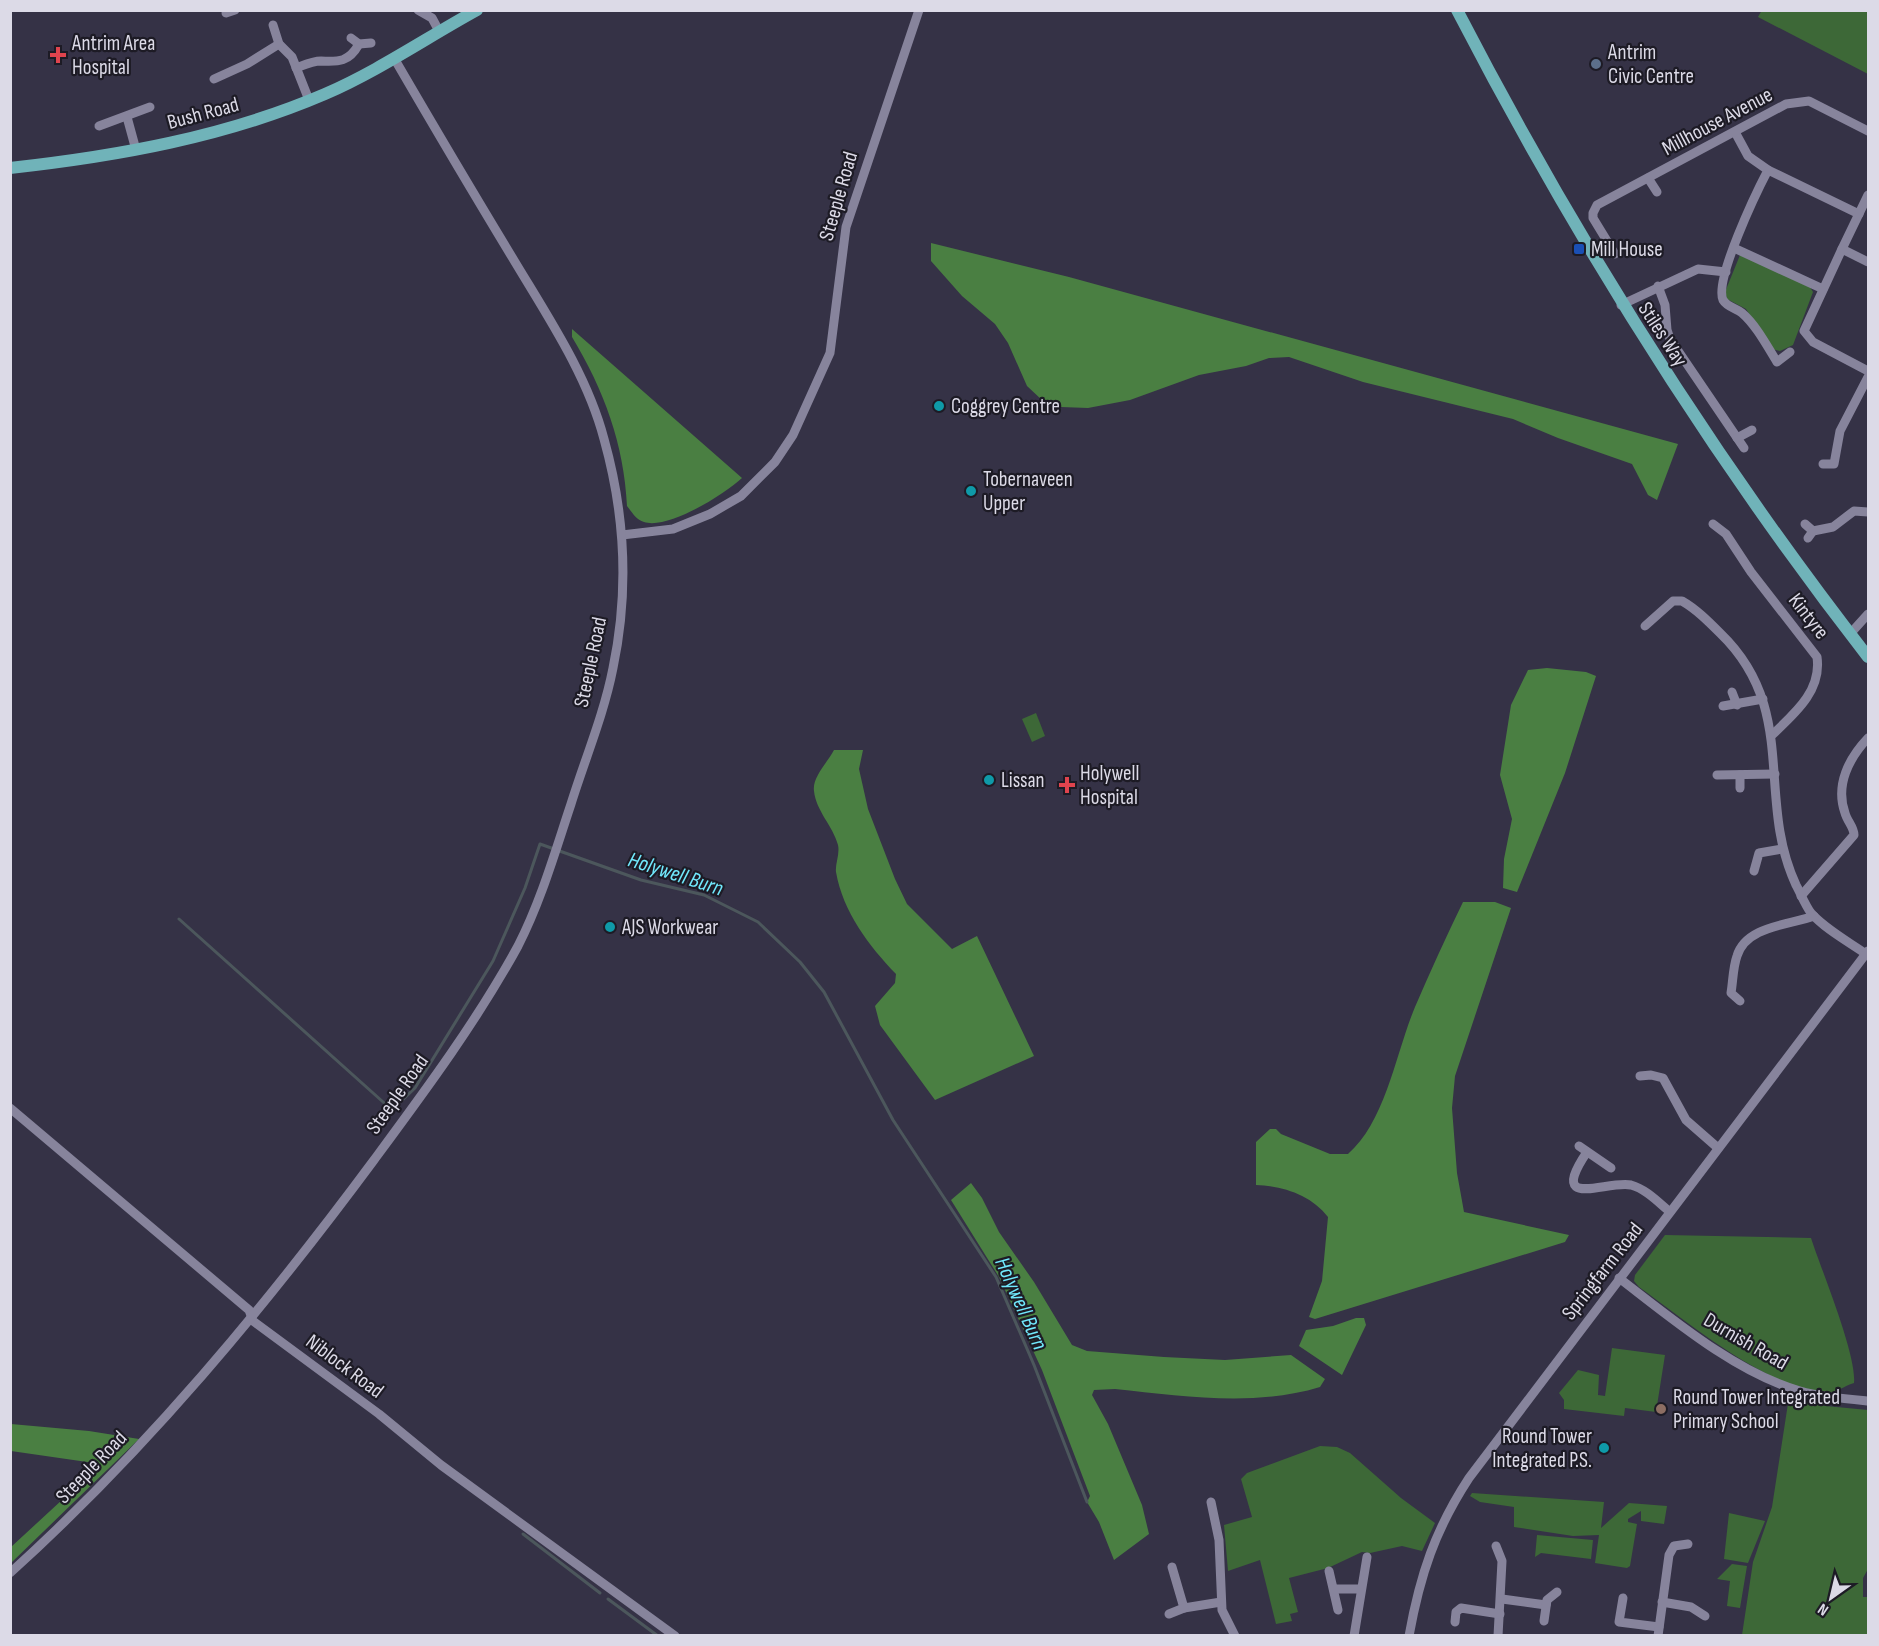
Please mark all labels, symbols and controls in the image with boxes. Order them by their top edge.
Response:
place label: Antrim Area Hospital [71,31,155,80]
place label: Antrim Civic Centre [1607,40,1694,89]
marker: Antrim Area Hospital [49,46,67,64]
marker: Antrim Civic Centre [1589,57,1603,71]
street label: Millhouse Avenue [1658,82,1777,161]
street label: Bush Road [165,92,242,135]
street label: Steeple Road [814,149,863,244]
place label: Mill House [1591,237,1663,262]
marker: Mill House [1572,242,1586,256]
street label: Stiles Way [1633,297,1693,371]
place label: Coggrey Centre [951,394,1060,419]
marker: Coggrey Centre [932,399,946,413]
place label: Tobernaveen Upper [983,467,1073,516]
marker: Tobernaveen Upper [964,484,978,498]
street label: Kintyre [1783,588,1834,644]
street label: Steeple Road [569,615,612,709]
place label: Holywell Hospital [1080,761,1139,810]
place label: Lissan [1001,768,1045,793]
marker: Lissan [982,773,996,787]
marker: Holywell Hospital [1058,776,1076,794]
water label: Holywell Burn [625,846,727,902]
place label: AJS Workwear [621,915,718,940]
marker: AJS Workwear [603,920,617,934]
street label: Steeple Road [361,1050,434,1139]
street label: Springfarm Road [1557,1218,1648,1325]
water label: Holywell Burn [988,1253,1053,1354]
street label: Durnish Road [1699,1307,1792,1375]
street label: Niblock Road [301,1329,388,1404]
place label: Round Tower Integrated Primary School [1673,1385,1840,1434]
marker: Round Tower Integrated Primary School [1654,1402,1668,1416]
place label: Round Tower Integrated P.S. [1492,1424,1592,1473]
street label: Steeple Road [51,1426,132,1509]
marker: Round Tower Integrated P.S. [1597,1441,1611,1455]
north arrow [1801,1568,1861,1628]
text: N [1815,1599,1832,1619]

